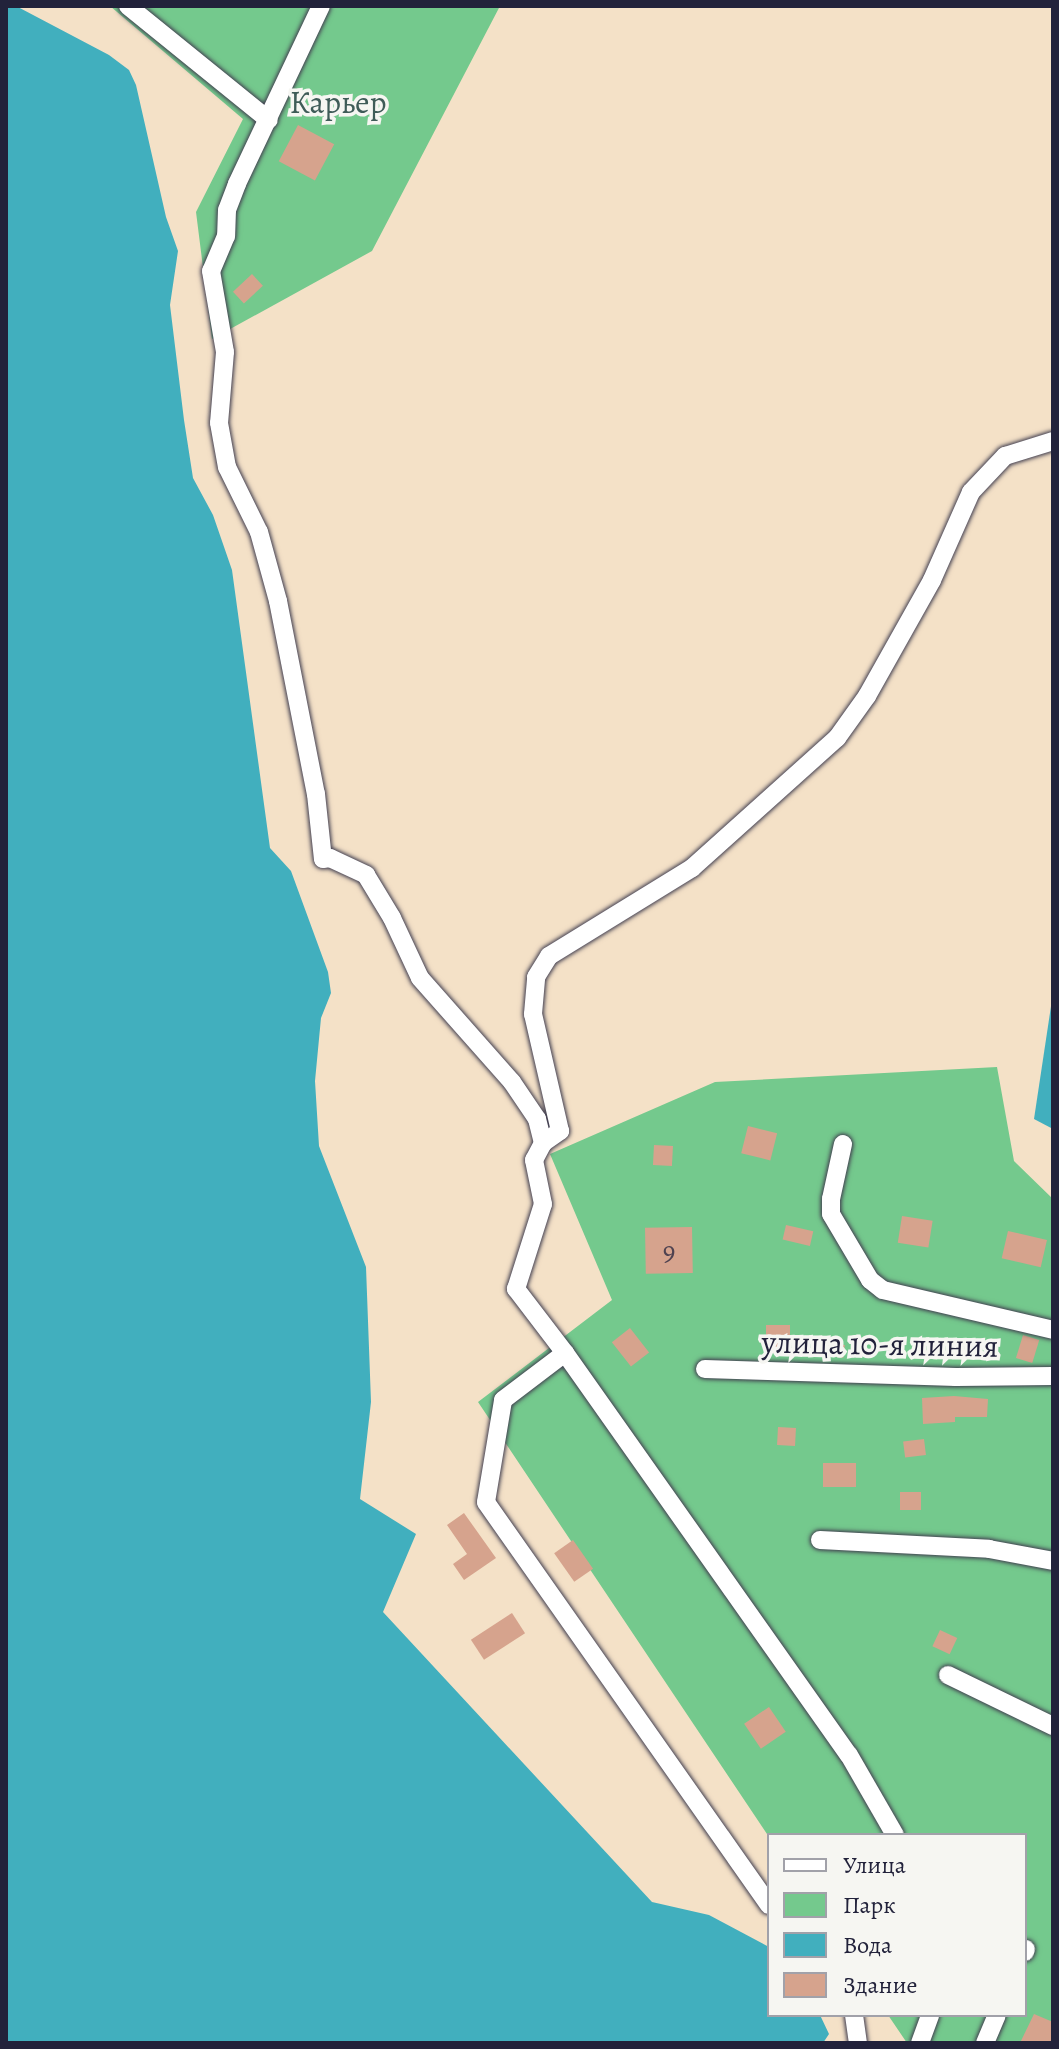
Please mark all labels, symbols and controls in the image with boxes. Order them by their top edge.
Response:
park label: Карьер [289,83,387,121]
house number: 9 [663,1234,675,1268]
street label: улица 10-я линия [761,1323,999,1365]
legend [767,1833,1027,2017]
text: Улица [843,1849,906,1881]
text: Парк [843,1889,896,1921]
text: Вода [843,1929,892,1961]
text: Здание [843,1969,918,2001]

